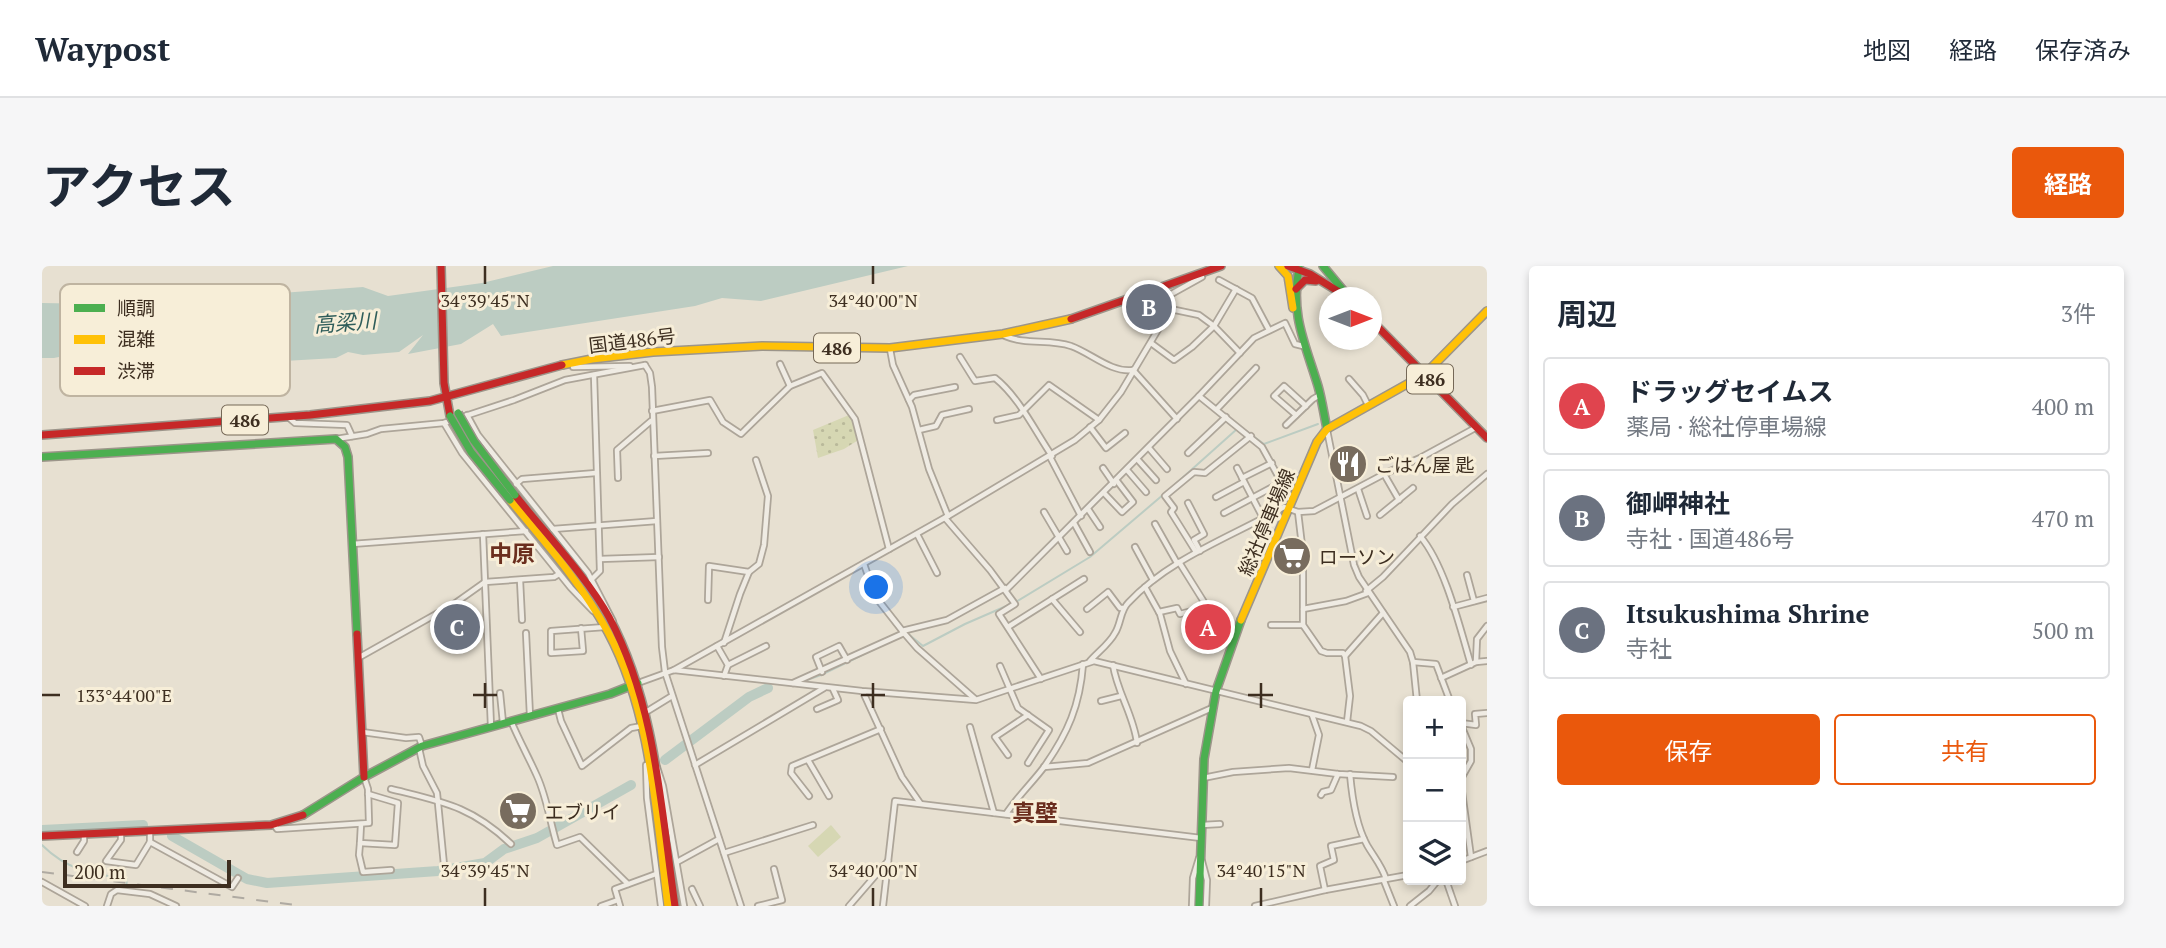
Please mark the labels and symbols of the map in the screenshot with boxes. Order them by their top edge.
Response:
pin: B [1126,281,1172,333]
legend [60,284,290,396]
north arrow [1319,287,1382,350]
text: 34°39'45"N [440,288,530,312]
text: 34°40'00"N [828,288,918,312]
text: 順調 [117,295,155,320]
water label: 高梁川 [313,306,379,338]
street label: 国道486号 [587,322,677,358]
text: 混雑 [117,326,155,351]
road number: 486 [814,334,860,362]
text: 渋滞 [117,358,155,383]
road number: 486 [1407,364,1453,394]
road number: 486 [222,406,268,434]
restaurant icon: ごはん屋 匙 [1327,443,1369,485]
place label: ごはん屋 匙 [1375,452,1475,477]
street label: 総社停車場線 [1232,465,1300,579]
supermarket icon: ローソン [1271,535,1313,577]
district label: 中原 [489,538,535,569]
place label: ローソン [1319,544,1395,569]
your location [859,570,893,604]
pin: C [434,601,480,653]
pin: A [1185,601,1231,653]
text: 133°44'00"E [76,683,172,707]
supermarket icon: エブリイ [497,790,539,832]
district label: 真壁 [1012,797,1058,828]
place label: エブリイ [545,799,621,824]
scale bar [63,857,231,889]
text: 34°39'45"N [440,858,530,882]
text: 34°40'00"N [828,858,918,882]
text: 34°40'15"N [1216,858,1306,882]

